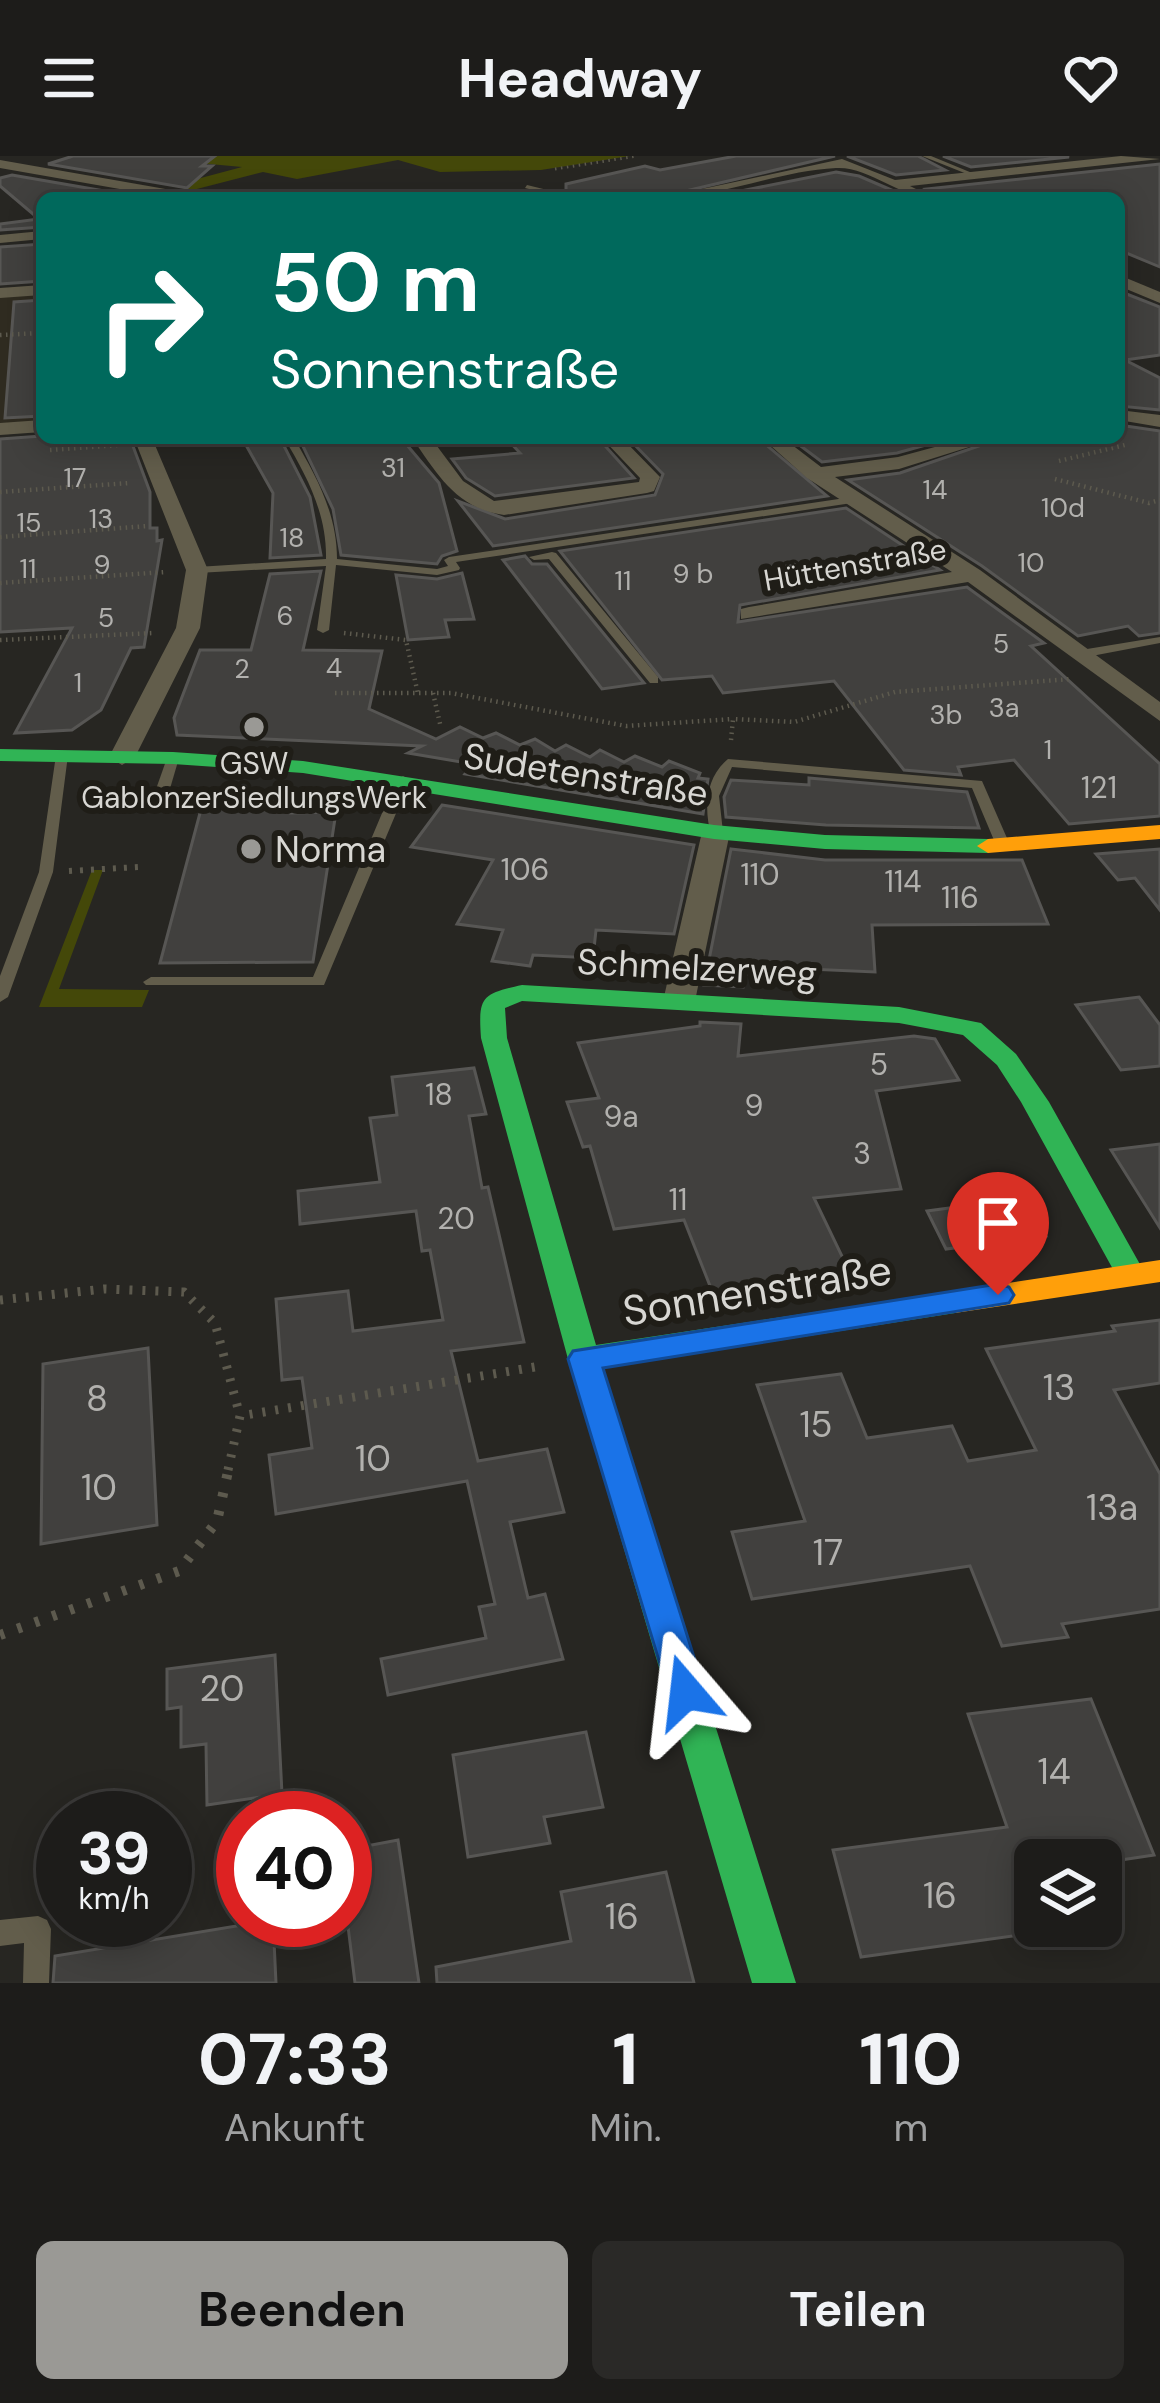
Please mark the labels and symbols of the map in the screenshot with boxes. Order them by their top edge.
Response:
house number: 31 [381,450,405,485]
house number: 17 [64,460,86,495]
house number: 14 [923,472,947,507]
house number: 10d [1041,490,1085,525]
house number: 13 [89,501,113,536]
house number: 15 [17,505,41,540]
house number: 18 [280,520,304,555]
street label: Hüttenstraße [760,529,949,600]
house number: 10 [1018,545,1044,580]
house number: 9 [94,547,110,582]
house number: 11 [20,551,36,586]
house number: 9 b [672,556,714,591]
house number: 11 [615,563,631,598]
house number: 6 [277,598,293,633]
house number: 5 [98,600,114,635]
house number: 5 [993,626,1009,661]
house number: 4 [326,650,342,685]
house number: 2 [234,651,250,686]
house number: 1 [74,665,82,700]
house number: 3a [989,690,1019,725]
house number: 3b [930,697,962,732]
marker: GSW GablonzerSiedlungsWerk [241,714,267,740]
street label: Sudetenstraße [460,732,711,817]
house number: 1 [1044,732,1052,767]
place label: GSW GablonzerSiedlungsWerk [81,744,427,817]
house number: 121 [1081,768,1117,807]
place label: Norma [275,826,386,873]
marker: Norma [238,836,264,862]
house number: 106 [501,850,549,889]
house number: 110 [740,855,780,894]
house number: 114 [885,862,921,901]
house number: 116 [941,878,979,917]
street label: Schmelzerweg [576,938,818,997]
house number: 5 [870,1045,888,1084]
house number: 18 [425,1075,453,1114]
house number: 9 [745,1086,763,1125]
house number: 9a [603,1097,639,1136]
house number: 3 [853,1134,871,1173]
pin [947,1172,1049,1295]
house number: 11 [669,1180,687,1219]
house number: 20 [437,1199,475,1238]
street label: Sonnenstraße [619,1242,895,1339]
house number: 13 [1043,1364,1075,1411]
house number: 8 [86,1375,108,1422]
house number: 15 [799,1401,833,1448]
house number: 10 [355,1435,391,1482]
house number: 10 [81,1464,117,1511]
house number: 13a [1086,1484,1138,1531]
house number: 17 [813,1529,843,1576]
position arrow [623,1629,749,1755]
house number: 20 [199,1665,245,1712]
house number: 14 [1037,1748,1071,1795]
speed limit sign: 40 [216,1791,372,1947]
house number: 16 [923,1872,957,1919]
house number: 16 [605,1893,639,1940]

